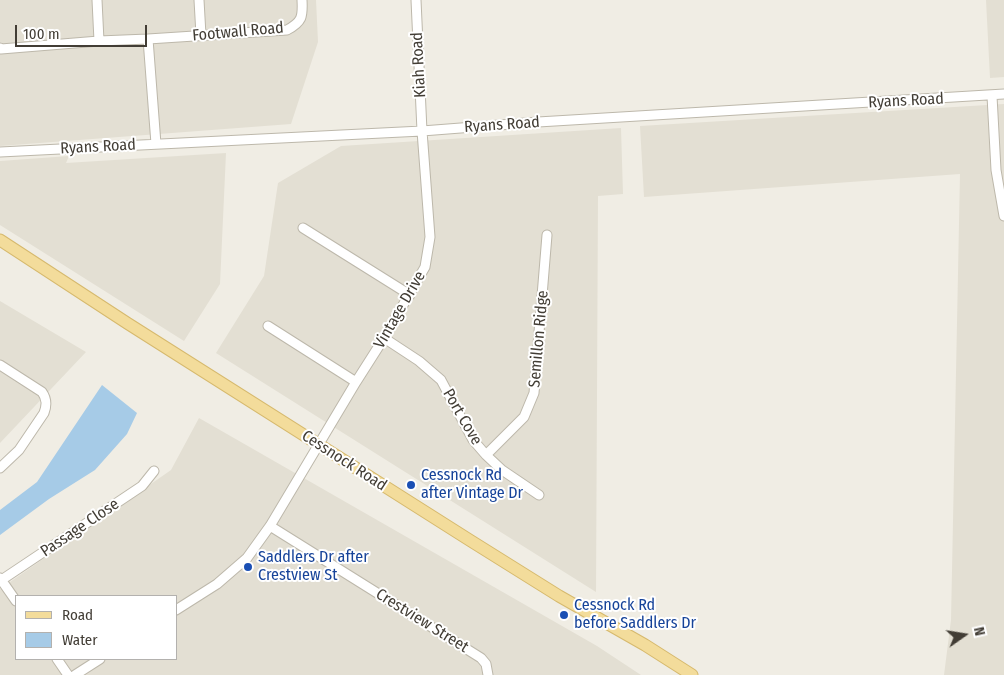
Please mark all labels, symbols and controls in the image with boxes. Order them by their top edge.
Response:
scale bar [18,15,150,47]
street label: Footwall Road [191,18,285,46]
text: 100 m [23,25,60,43]
street label: Kiah Road [408,32,430,98]
street label: Ryans Road [868,89,944,113]
street label: Ryans Road [464,113,540,137]
street label: Ryans Road [60,135,136,159]
street label: Vintage Drive [370,268,430,352]
street label: Semillon Ridge [525,290,553,388]
street label: Port Cove [438,385,486,449]
street label: Cessnock Road [298,426,390,496]
place label: Cessnock Rd after Vintage Dr [421,466,523,504]
marker: Cessnock Rd after Vintage Dr [405,479,417,491]
street label: Passage Close [37,495,123,561]
place label: Saddlers Dr after Crestview St [258,548,369,586]
marker: Saddlers Dr after Crestview St [242,561,254,573]
street label: Crestview Street [372,585,472,657]
legend [15,595,178,660]
place label: Cessnock Rd before Saddlers Dr [574,596,696,634]
text: Road [62,606,93,624]
marker: Cessnock Rd before Saddlers Dr [558,609,570,621]
north arrow [939,610,989,660]
text: N [970,626,988,638]
text: Water [62,631,97,649]

